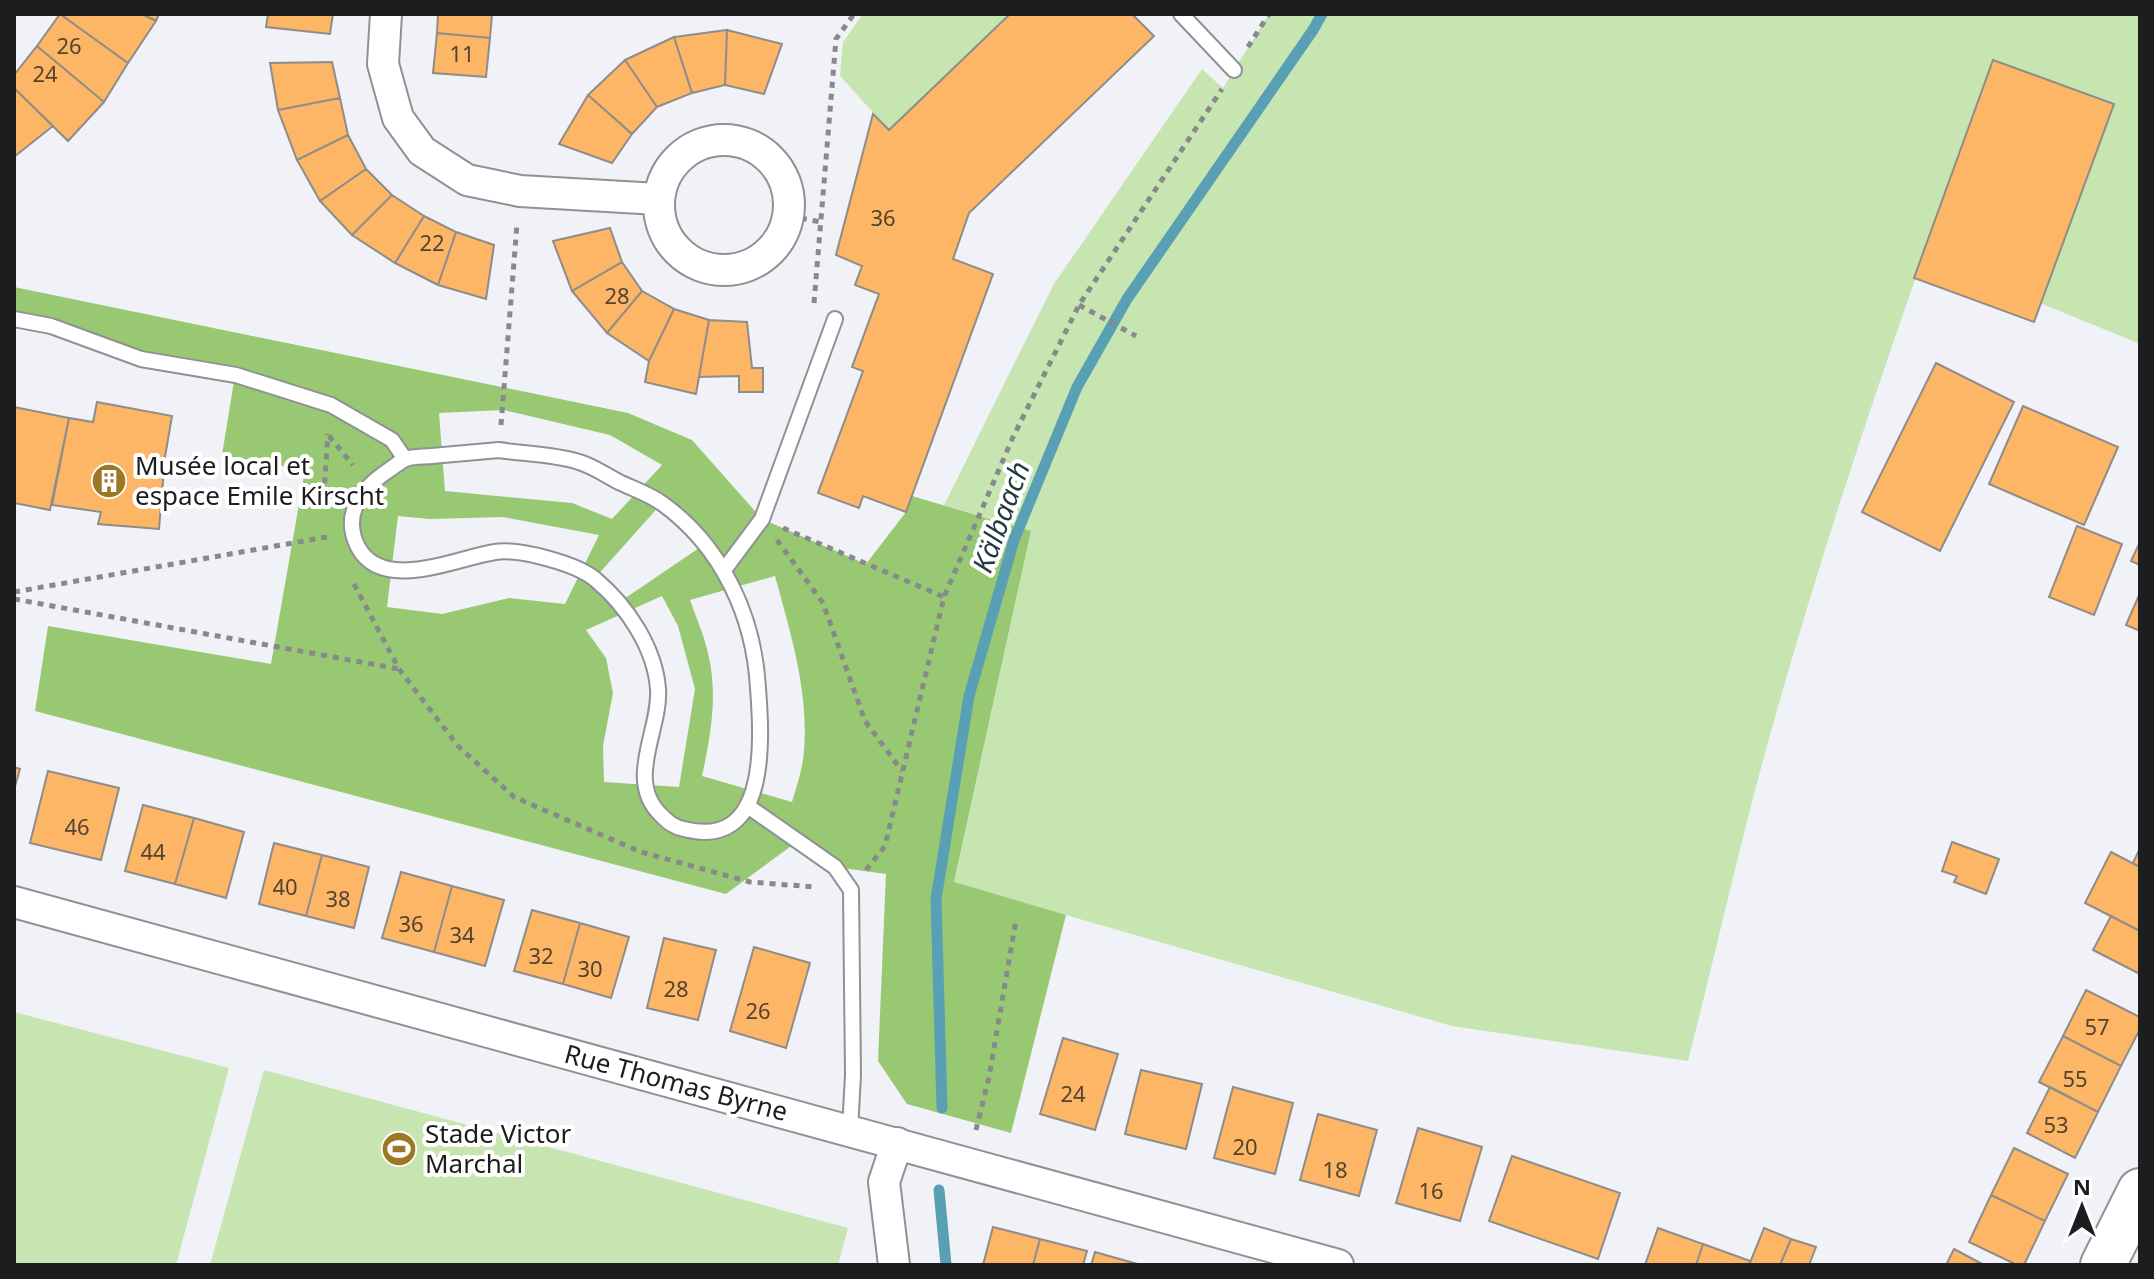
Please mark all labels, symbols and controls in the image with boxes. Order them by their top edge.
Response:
house number: 26 [56,30,82,60]
house number: 11 [449,38,475,68]
house number: 24 [32,58,58,88]
house number: 36 [870,202,896,232]
house number: 22 [419,227,445,257]
house number: 28 [604,280,630,310]
place label: Musée local et espace Emile Kirscht [135,447,384,513]
water label: Kälbaach [962,456,1038,578]
building icon: Musée local et espace Emile Kirscht [90,462,128,500]
house number: 46 [64,811,90,841]
house number: 44 [140,836,166,866]
house number: 40 [272,871,298,901]
house number: 38 [325,883,351,913]
house number: 36 [398,908,424,938]
house number: 34 [449,919,475,949]
house number: 32 [528,940,554,970]
house number: 30 [577,953,603,983]
house number: 28 [663,973,689,1003]
house number: 26 [745,995,771,1025]
house number: 57 [2084,1011,2110,1041]
street label: Rue Thomas Byrne [561,1035,792,1129]
house number: 55 [2062,1063,2088,1093]
house number: 24 [1060,1078,1086,1108]
house number: 53 [2043,1109,2069,1139]
place label: Stade Victor Marchal [425,1115,572,1181]
sports icon: Stade Victor Marchal [380,1130,418,1168]
house number: 20 [1232,1131,1258,1161]
house number: 18 [1322,1154,1348,1184]
north arrow [2042,1167,2122,1247]
text: N [2073,1171,2091,1201]
house number: 16 [1418,1175,1444,1205]

